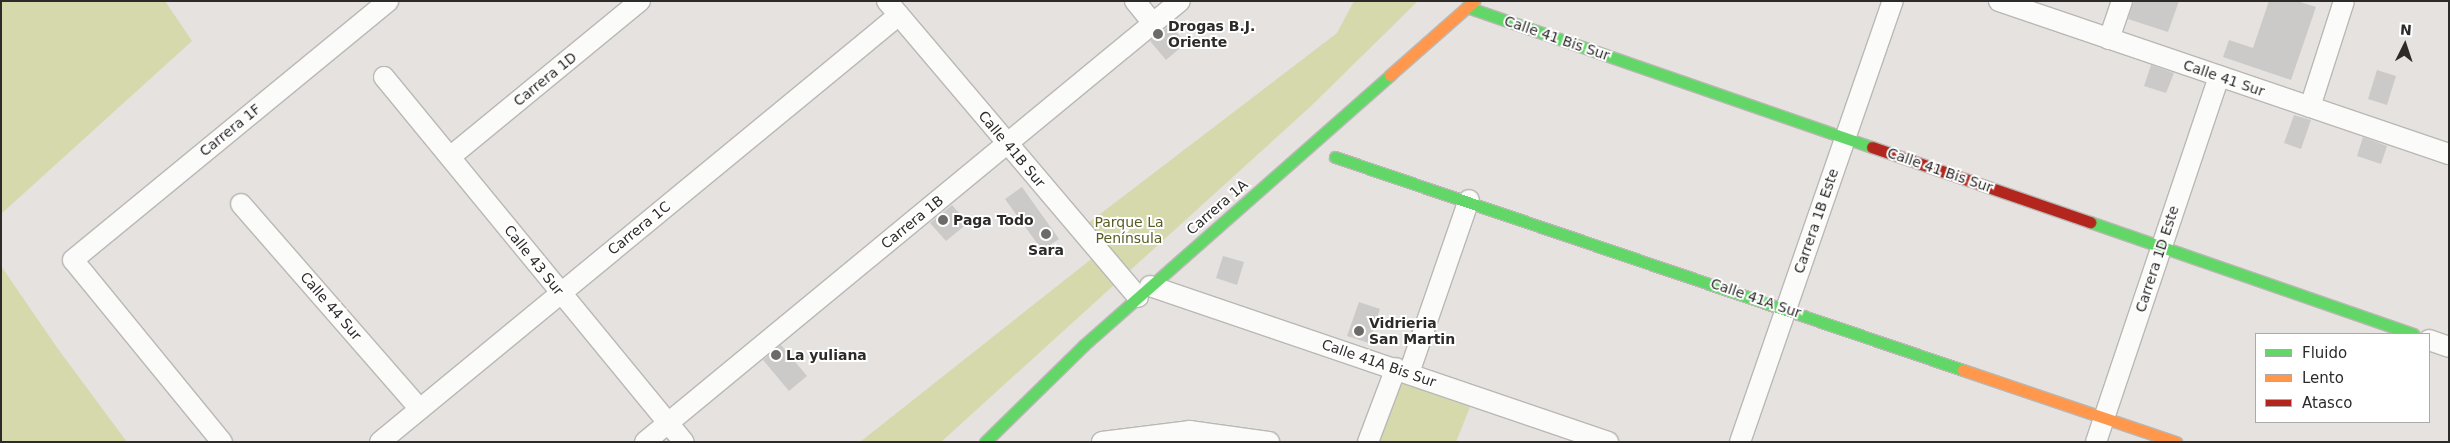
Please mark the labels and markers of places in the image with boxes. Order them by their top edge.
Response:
place label: Drogas B.J. Oriente [1168,18,1255,50]
marker: Drogas B.J. Oriente [1152,28,1164,40]
place label: Paga Todo [953,212,1034,228]
marker: Paga Todo [937,214,949,226]
marker: Sara [1040,228,1052,240]
place label: Sara [1028,242,1064,258]
place label: Vidrieria San Martin [1369,315,1455,348]
marker: Vidrieria San Martin [1353,325,1365,337]
place label: La yuliana [786,347,867,363]
marker: La yuliana [770,349,782,361]

